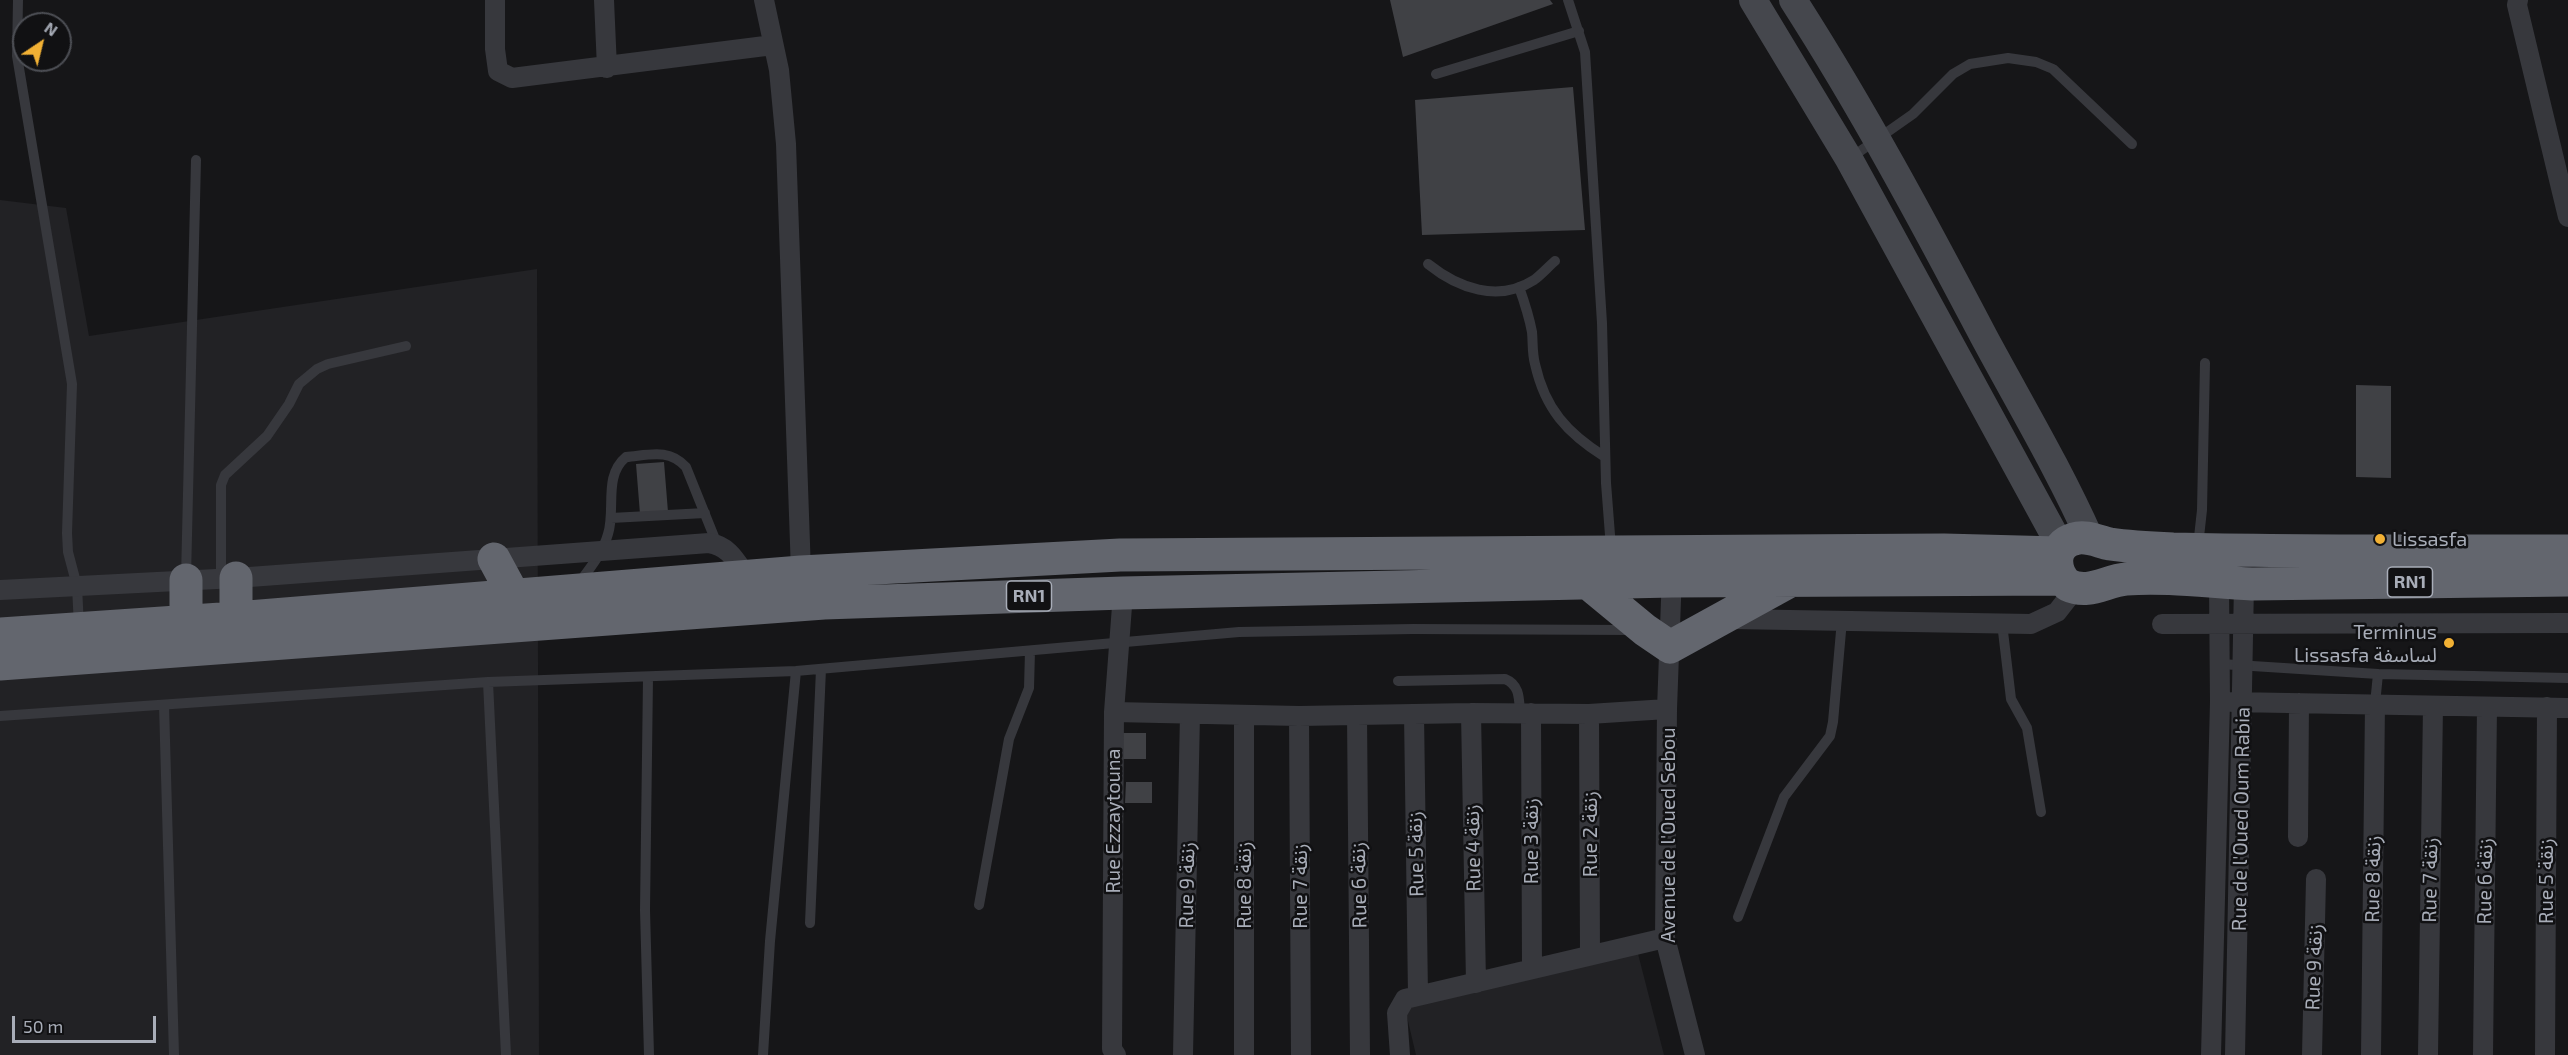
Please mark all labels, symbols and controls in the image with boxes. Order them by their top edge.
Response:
north arrow [12,12,72,72]
text: N [41,17,62,40]
place label: Lissasfa [2392,527,2467,551]
marker: Lissasfa [2373,532,2387,546]
road number: RN1 [2388,567,2432,597]
road number: RN1 [1006,581,1052,611]
place label: Terminus Lissasfa لساسفة [2294,620,2437,667]
marker: Terminus Lissasfa لساسفة [2442,636,2456,650]
street label: Rue de l'Oued Oum Rabia [2227,707,2255,931]
street label: Avenue de l'Oued Sebou [1656,727,1680,943]
street label: Rue Ezzaytouna [1101,748,1125,894]
street label: Rue 2 زنقة [1578,791,1602,877]
street label: Rue 3 زنقة [1519,798,1543,884]
street label: Rue 4 زنقة [1460,804,1486,892]
street label: Rue 5 زنقة [1403,811,1429,897]
street label: Rue 8 زنقة [2360,835,2386,923]
street label: Rue 7 زنقة [2417,837,2443,923]
street label: Rue 6 زنقة [2472,837,2498,925]
street label: Rue 5 زنقة [2534,838,2558,924]
street label: Rue 9 زنقة [1174,841,1200,929]
street label: Rue 8 زنقة [1232,841,1256,929]
street label: Rue 6 زنقة [1346,841,1372,929]
street label: Rue 7 زنقة [1288,843,1312,929]
street label: Rue 9 زنقة [2300,923,2328,1011]
scale bar [15,1004,159,1042]
text: 50 m [23,1015,63,1037]

